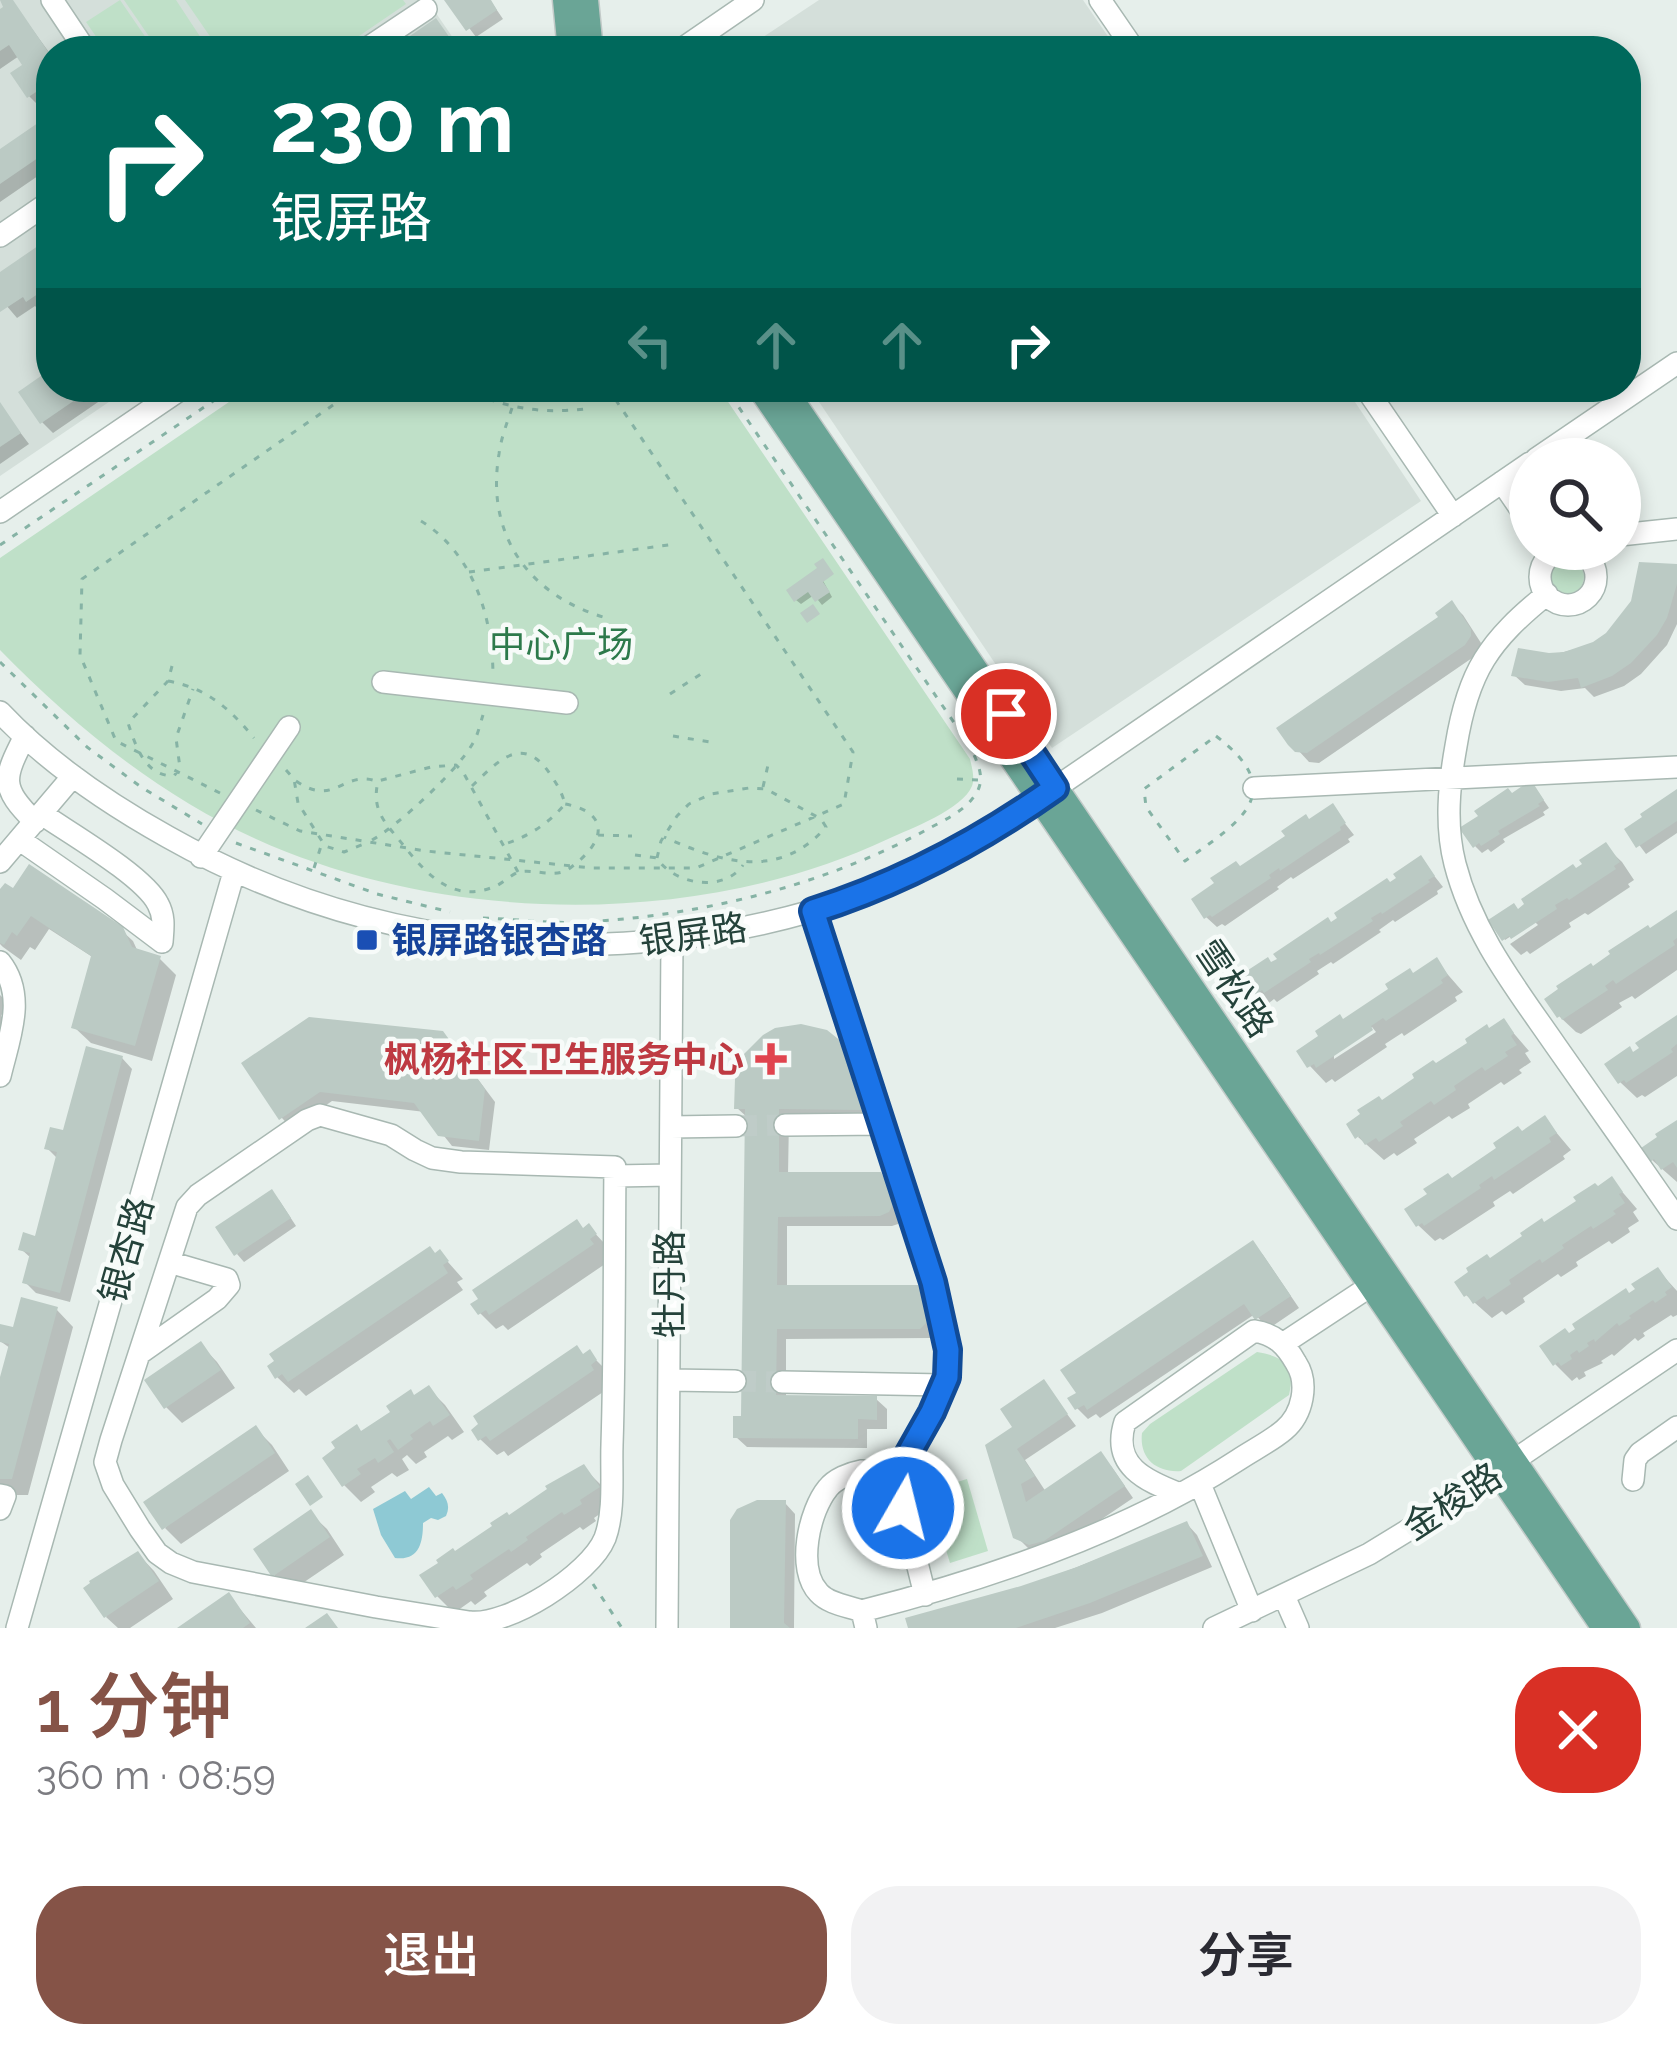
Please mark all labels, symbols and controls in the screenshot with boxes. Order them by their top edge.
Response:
text: 230 m [270,73,514,172]
icon: right [72,84,228,240]
text: 银屏路 [270,186,432,250]
icon: left [617,312,683,378]
icon: ahead [743,312,809,378]
icon: ahead [869,312,935,378]
icon: right [995,312,1061,378]
map controls [1509,438,1641,570]
button: search [1509,438,1641,570]
park label: 中心广场 [489,623,633,665]
pin [955,663,1057,765]
icon: arrive [973,681,1039,747]
street label: 银屏路 [637,906,749,962]
place label: 银屏路银杏路 [391,919,607,961]
marker: 银屏路银杏路 [354,927,380,953]
street label: 雪松路 [1187,931,1283,1045]
place label: 枫杨社区卫生服务中心 [384,1038,744,1080]
marker: 枫杨社区卫生服务中心 [755,1043,787,1075]
street label: 银杏路 [91,1192,161,1308]
street label: 牡丹路 [648,1230,690,1338]
position arrow [840,1445,966,1571]
street label: 金梭路 [1395,1454,1509,1548]
text: 1 分钟 [36,1664,232,1749]
button: close [1515,1667,1641,1793]
text: 360 m · 08:59 [36,1752,276,1798]
button: 退出 [36,1886,827,2024]
button: 分享 [851,1886,1641,2024]

